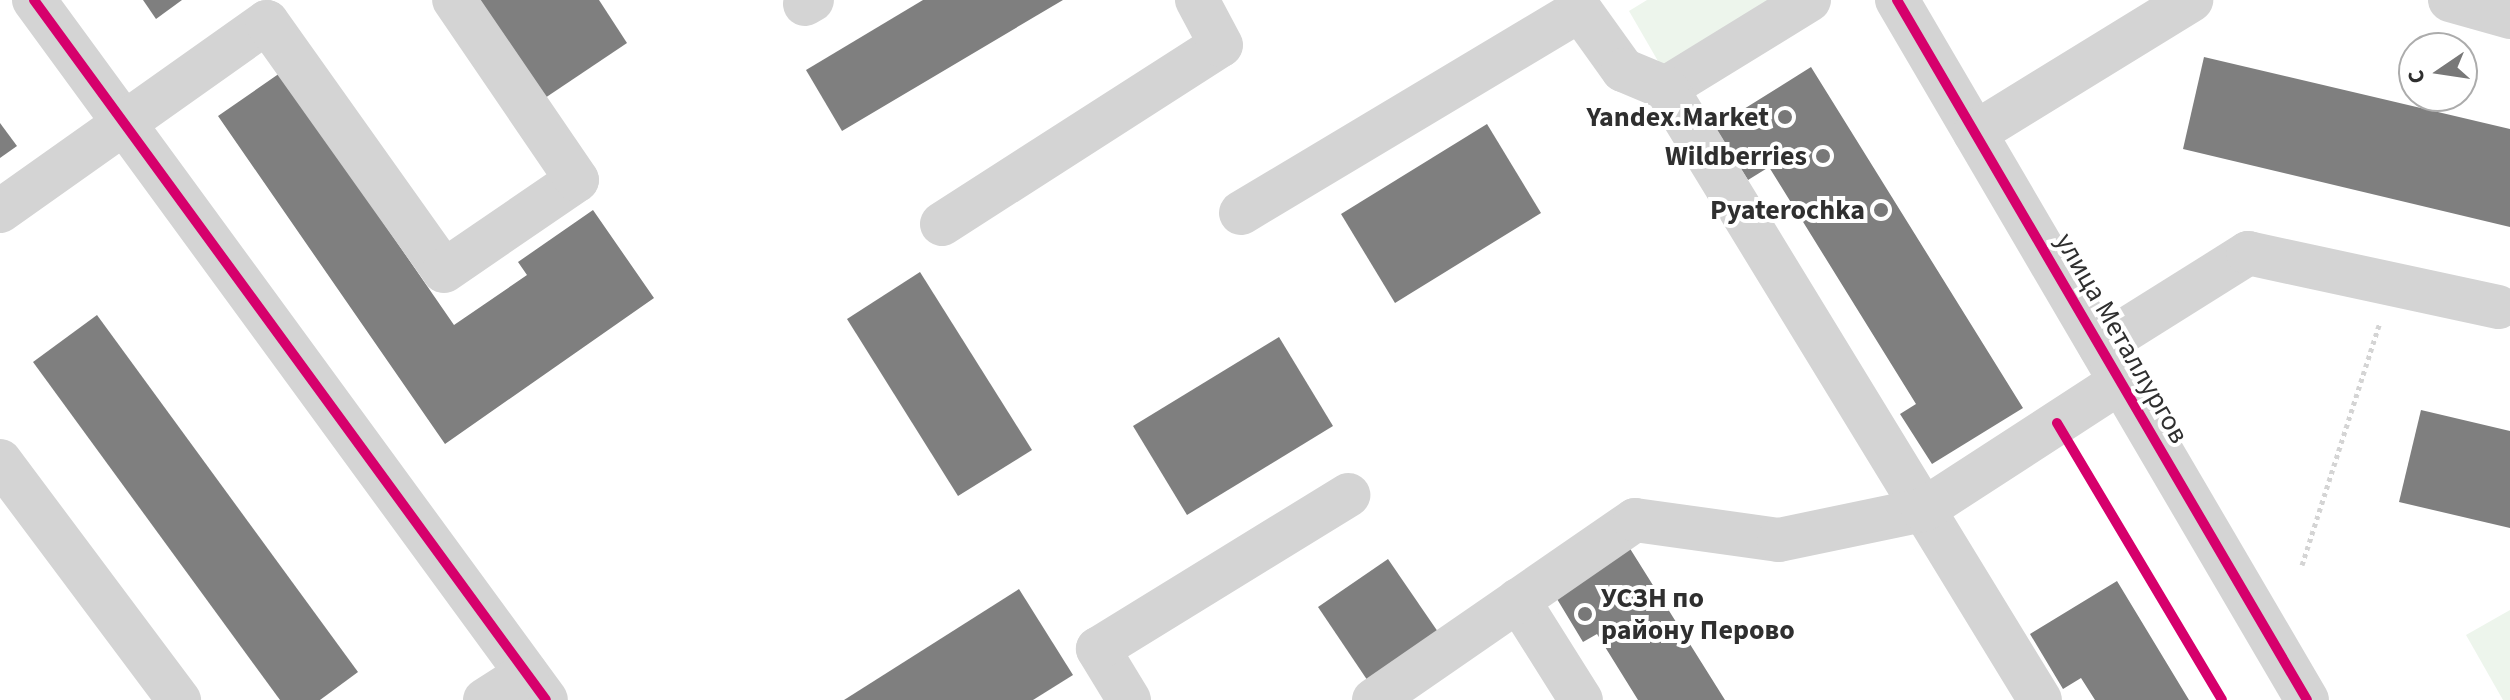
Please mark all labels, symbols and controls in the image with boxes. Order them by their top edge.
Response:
north arrow [2398,32,2478,112]
text: С [2400,67,2434,87]
place label: Yandex.Market [1587,100,1769,134]
marker: Yandex.Market [1776,108,1794,126]
place label: Wildberries [1665,139,1807,173]
marker: Wildberries [1814,147,1832,165]
place label: Pyaterochka [1710,193,1865,227]
marker: Pyaterochka [1872,201,1890,219]
street label: улица Металлургов [2048,227,2196,449]
place label: УСЗН по району Перово [1601,581,1795,647]
marker: УСЗН по району Перово [1576,605,1594,623]

